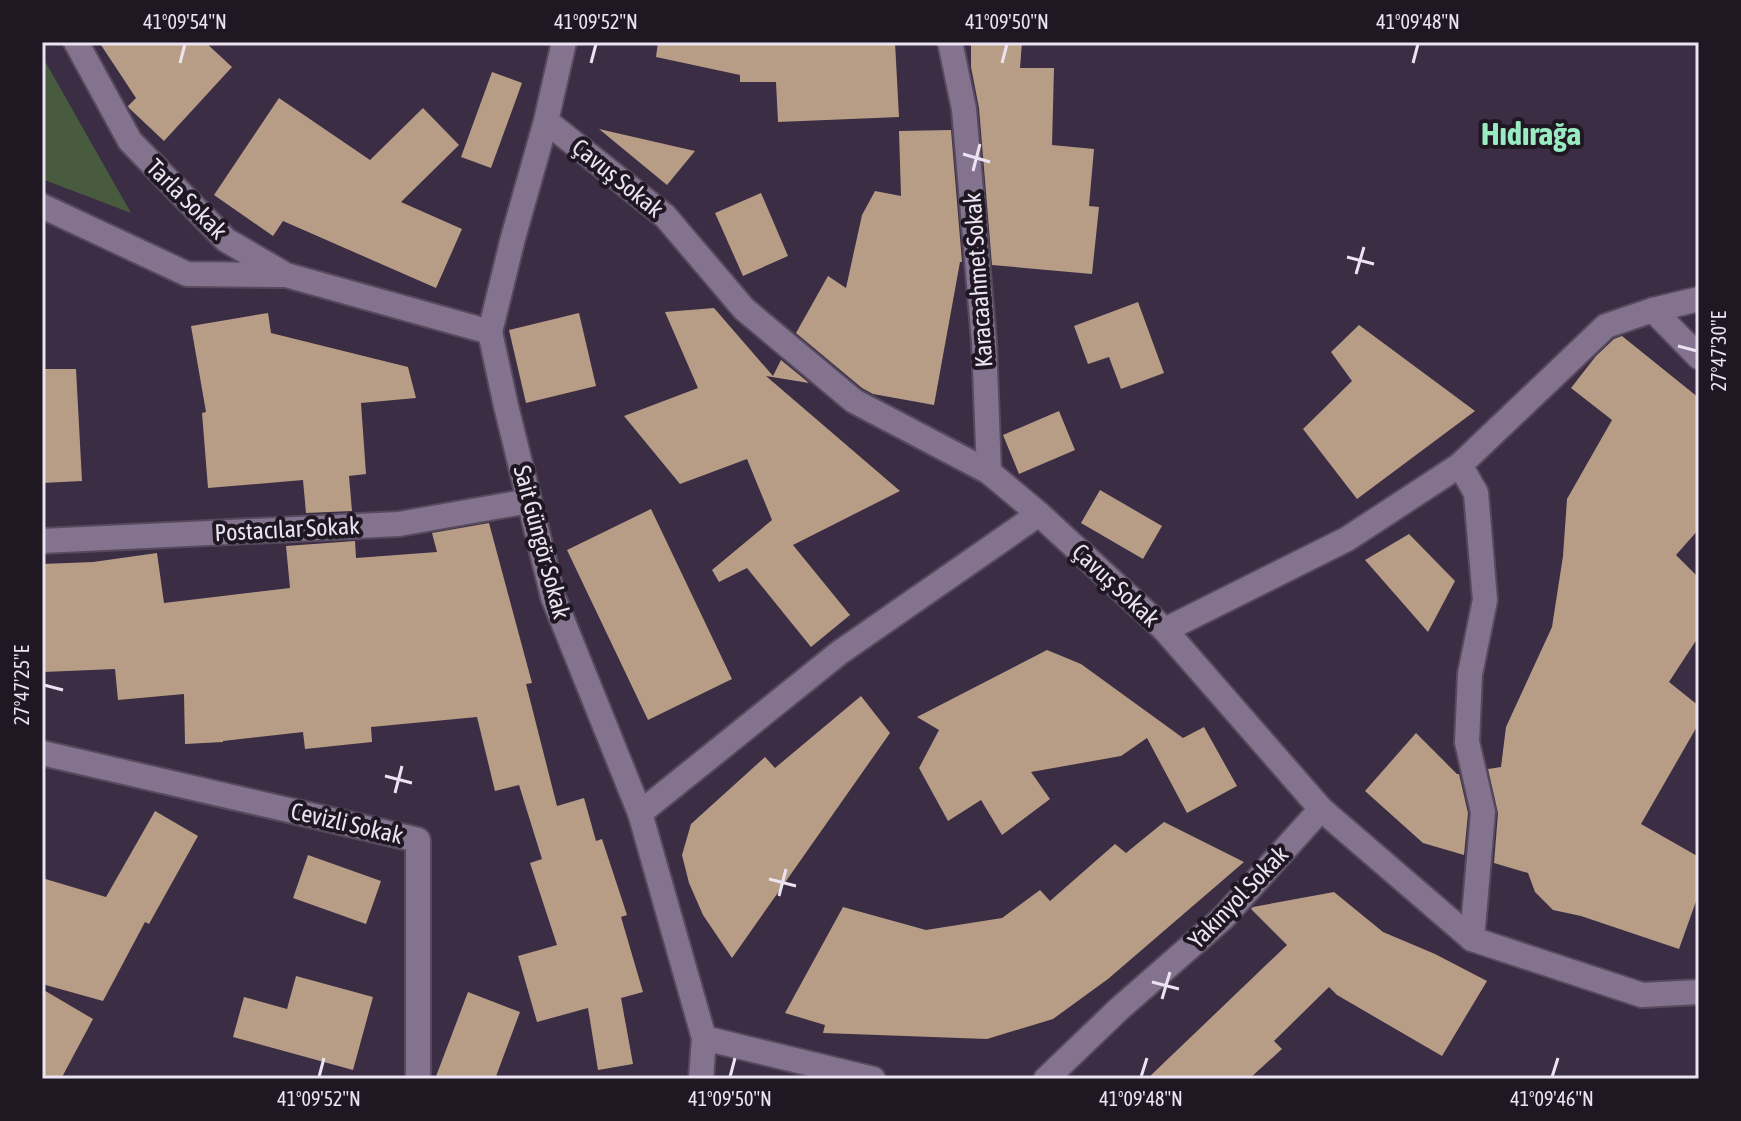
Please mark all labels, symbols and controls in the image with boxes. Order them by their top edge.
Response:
text: 41°09'54"N [143,10,227,33]
text: 41°09'52"N [554,10,638,33]
text: 41°09'50"N [965,10,1049,33]
text: 41°09'48"N [1376,10,1460,33]
district label: Hıdırağa [1481,115,1581,152]
street label: Çavuş Sokak [567,133,669,223]
street label: Tarla Sokak [142,154,233,245]
street label: Karacaahmet Sokak [958,191,998,368]
text: 27°47'30"E [1707,310,1730,391]
street label: Sait Güngör Sokak [509,462,576,622]
street label: Postacılar Sokak [214,512,361,546]
street label: Çavuş Sokak [1067,538,1165,632]
text: 27°47'25"E [10,644,33,725]
street label: Cevizli Sokak [288,797,406,849]
street label: Yakınyol Sokak [1183,840,1294,954]
text: 41°09'52"N [277,1087,361,1110]
text: 41°09'50"N [688,1087,772,1110]
text: 41°09'48"N [1099,1087,1183,1110]
text: 41°09'46"N [1510,1087,1594,1110]

